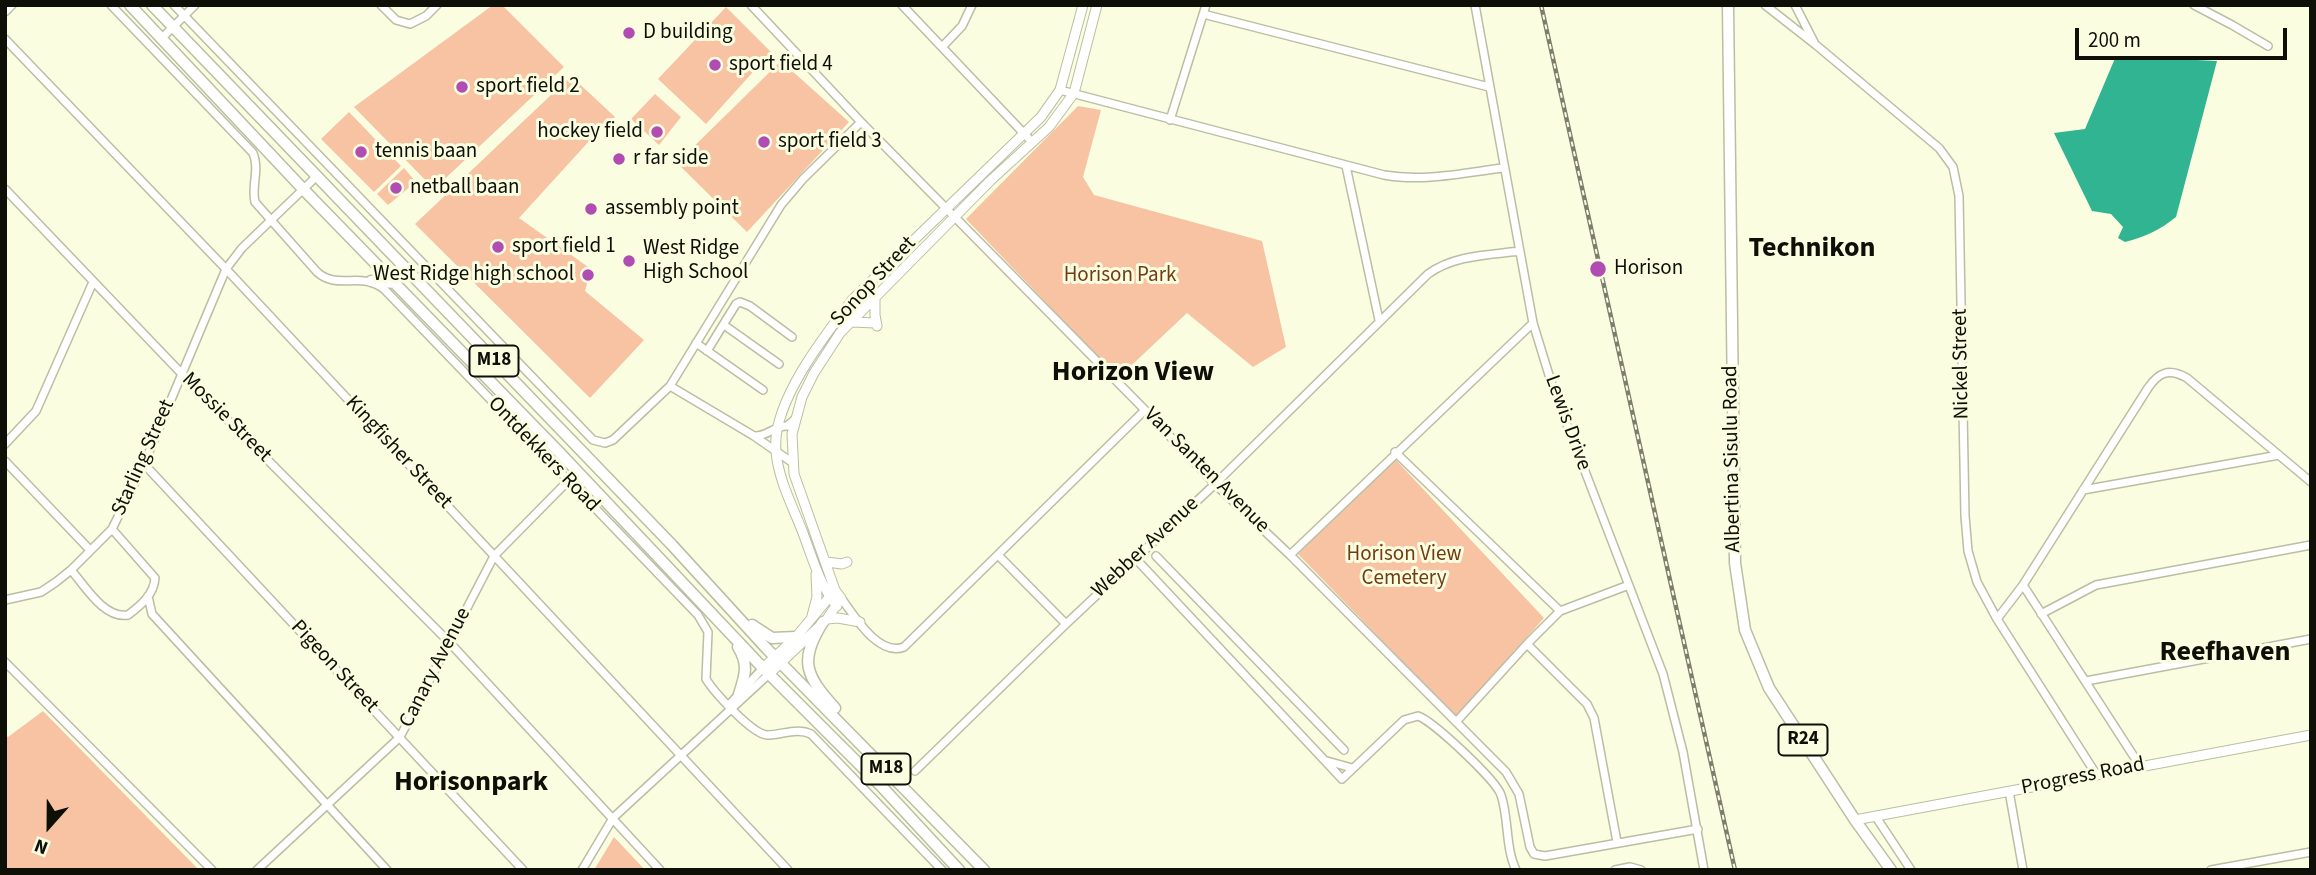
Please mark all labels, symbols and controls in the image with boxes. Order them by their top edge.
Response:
scale bar [2078,14,2290,58]
place label: D building [643,20,733,46]
marker: D building [621,25,637,41]
text: 200 m [2088,25,2141,55]
place label: sport field 4 [729,52,833,78]
marker: sport field 4 [707,57,723,73]
place label: sport field 2 [476,74,580,100]
marker: sport field 2 [454,79,470,95]
place label: hockey field [537,119,643,145]
marker: hockey field [649,124,665,140]
place label: sport field 3 [778,129,882,155]
marker: sport field 3 [756,134,772,150]
place label: tennis baan [375,139,477,165]
marker: tennis baan [353,144,369,160]
place label: r far side [633,146,708,172]
marker: r far side [611,151,627,167]
place label: netball baan [410,175,520,201]
marker: netball baan [388,180,404,196]
place label: assembly point [605,196,739,222]
marker: assembly point [583,201,599,217]
street label: Sonop Street [826,232,922,332]
district label: Technikon [1749,233,1875,267]
place label: sport field 1 [512,234,616,260]
place label: West Ridge High School [643,236,748,286]
marker: sport field 1 [490,239,506,255]
marker: West Ridge High School [621,253,637,269]
place label: Horison [1614,256,1683,282]
marker: Horison [1588,259,1608,279]
place label: West Ridge high school [373,262,574,288]
park label: Horison Park [1064,263,1176,289]
marker: West Ridge high school [580,267,596,283]
street label: Nickel Street [1948,308,1976,420]
road number: M18 [470,346,518,376]
district label: Horizon View [1052,357,1214,391]
street label: Albertina Sisulu Road [1719,365,1747,553]
street label: Mossie Street [176,368,276,468]
street label: Lewis Drive [1538,372,1596,474]
street label: Kingfisher Street [339,391,457,515]
street label: Ontdekkers Road [482,392,604,518]
street label: Starling Street [107,396,181,520]
street label: Van Santen Avenue [1138,403,1274,539]
street label: Webber Avenue [1087,492,1205,604]
park label: Horison View Cemetery [1347,542,1461,592]
street label: Canary Avenue [395,604,477,732]
street label: Pigeon Street [285,615,383,719]
district label: Reefhaven [2160,637,2290,671]
road number: R24 [1778,724,1828,755]
street label: Progress Road [2019,753,2147,801]
road number: M18 [862,754,910,784]
district label: Horisonpark [394,767,548,801]
north arrow [14,791,84,861]
text: N [31,831,52,861]

